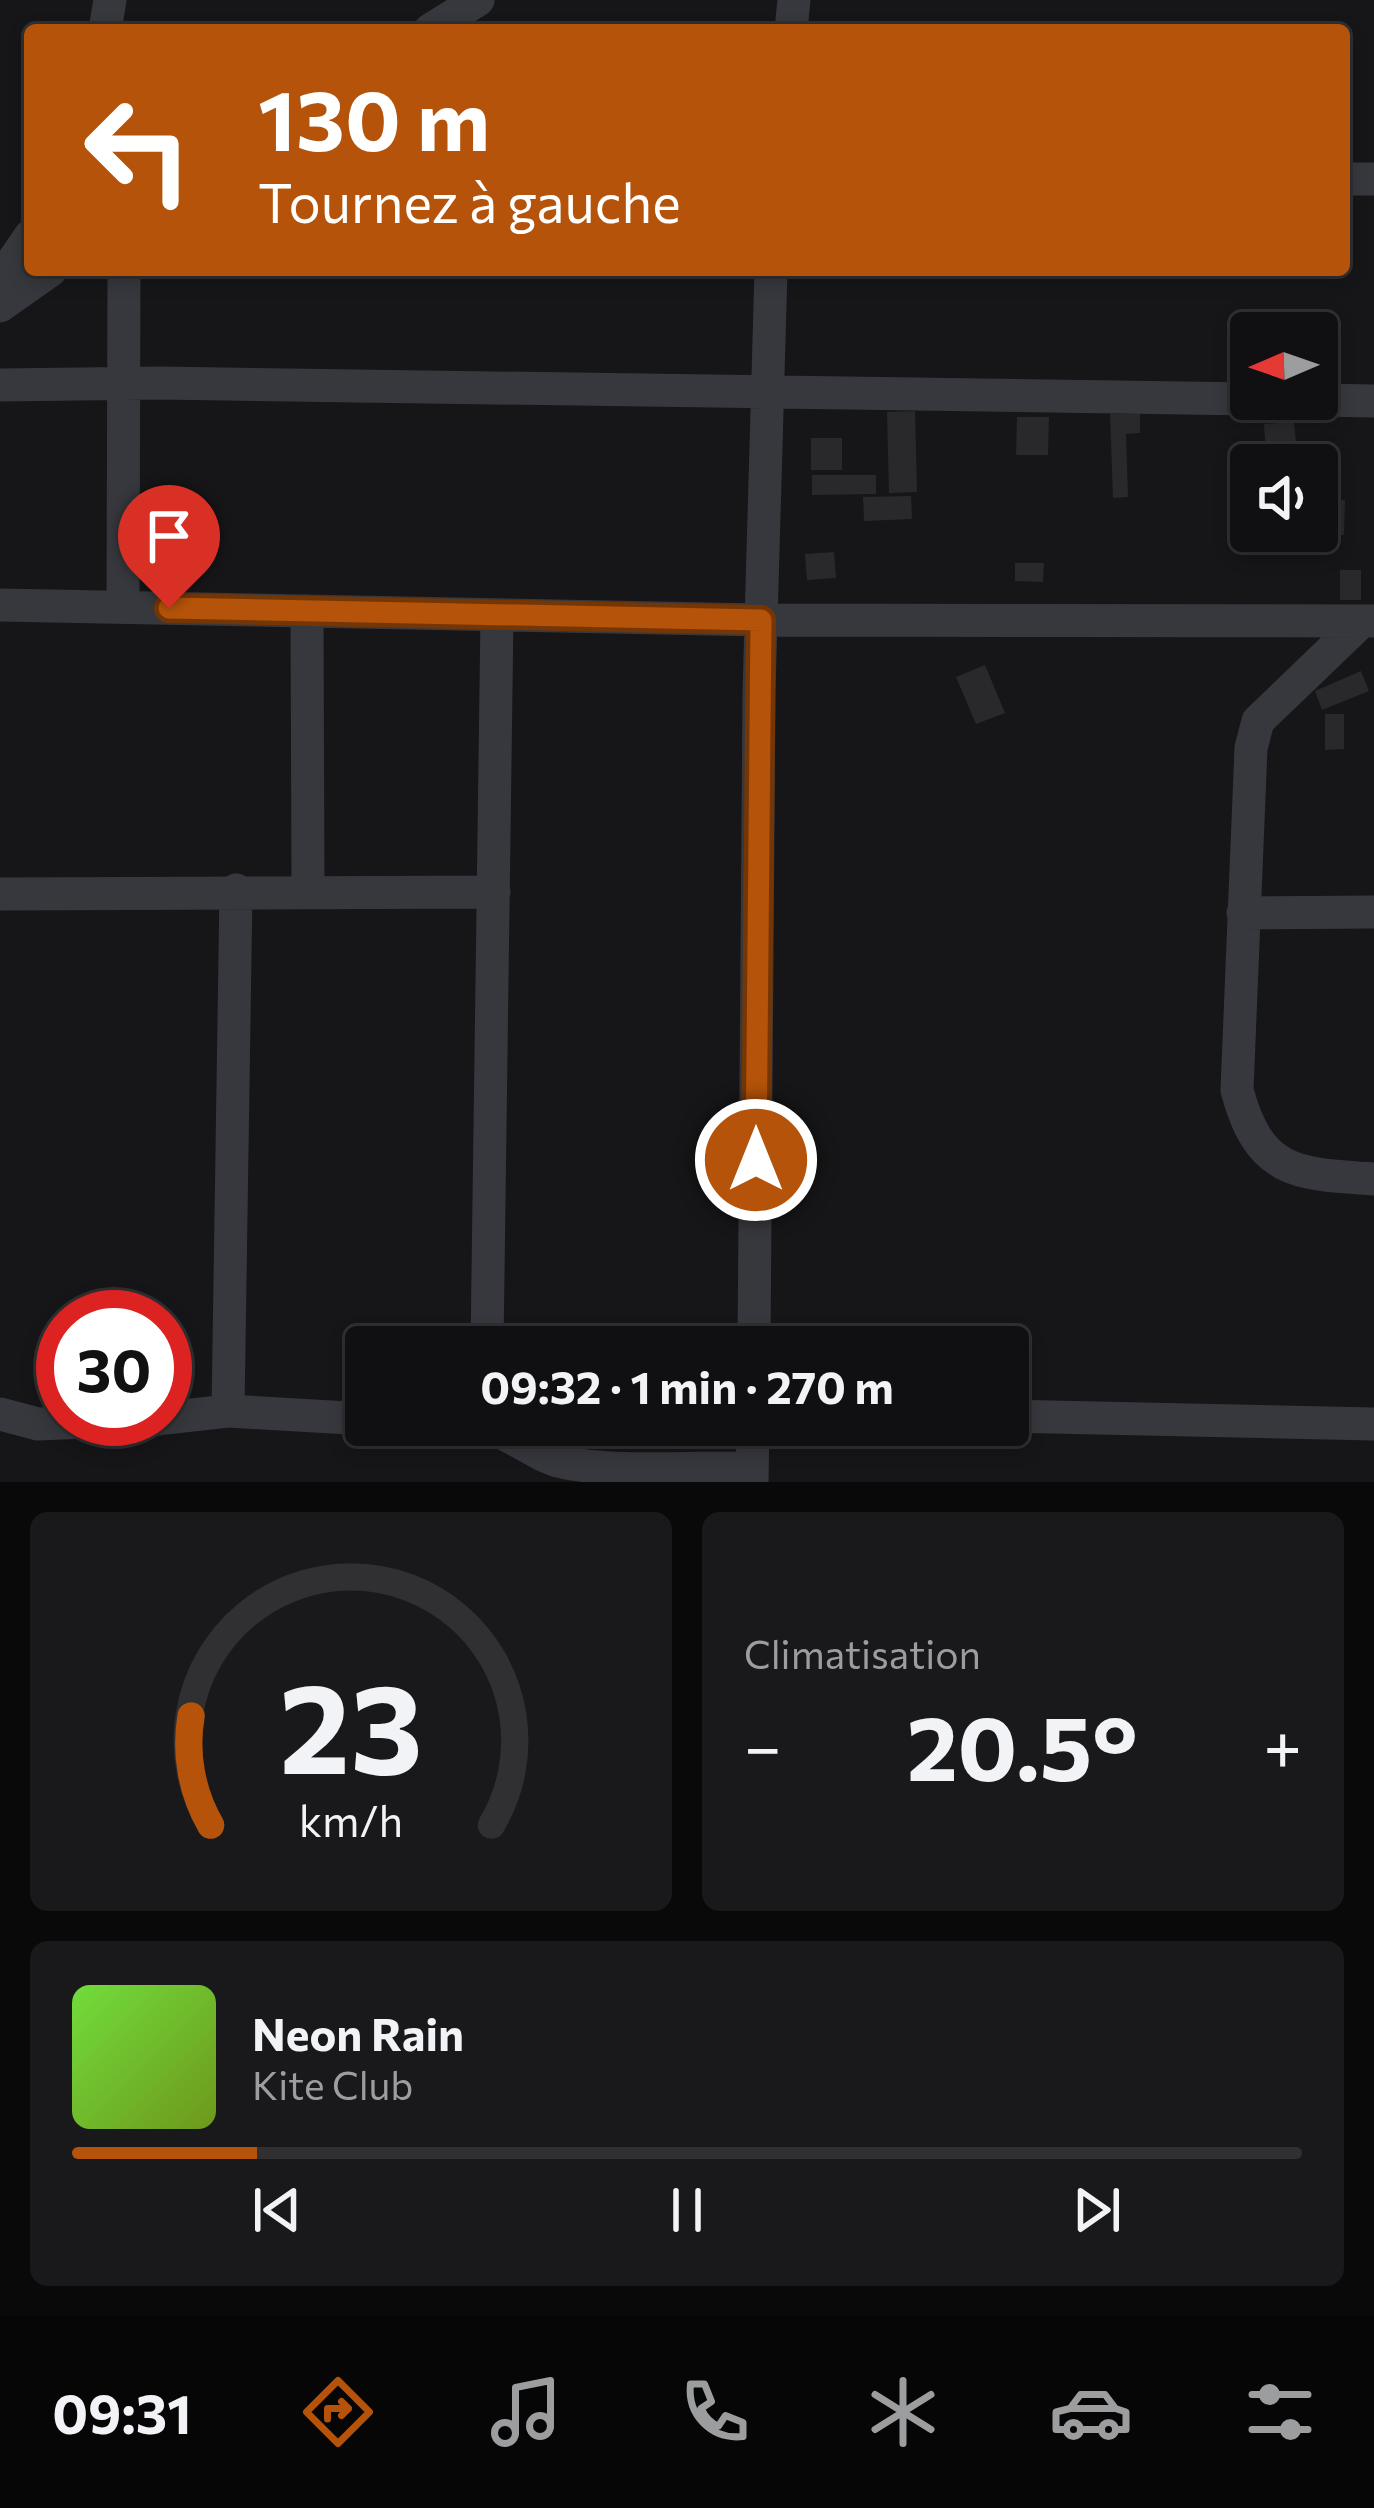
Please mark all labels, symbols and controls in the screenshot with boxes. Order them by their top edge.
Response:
text: 130 m [258,66,490,168]
icon: left [60,72,216,228]
text: Tournez à gauche [258,168,681,234]
north arrow [1230,312,1338,420]
map controls [1230,312,1338,552]
button: sound [1230,444,1338,552]
pin [118,485,220,608]
icon: arrive [136,503,202,569]
position arrow [693,1097,819,1223]
speed limit sign: 30 [36,1290,192,1446]
text: 09:32 · 1 min · 270 m [480,1358,894,1413]
text: Climatisation [744,1629,981,1677]
text: 23 [279,1647,423,1800]
text: 20.5° [907,1689,1138,1800]
text: − [744,1704,782,1785]
text: + [1263,1704,1302,1785]
text: km/h [299,1792,403,1845]
text: Neon Rain [252,2005,464,2060]
text: Kite Club [252,2060,413,2108]
icon: previous [244,2177,310,2243]
icon: pause [654,2177,720,2243]
icon: next [1064,2177,1130,2243]
icon: directions [296,2370,380,2454]
icon: music [484,2370,568,2454]
icon: phone [673,2370,757,2454]
icon: climate [861,2370,945,2454]
icon: car [1049,2370,1133,2454]
icon: filters [1238,2370,1322,2454]
text: 09:31 [52,2379,192,2445]

